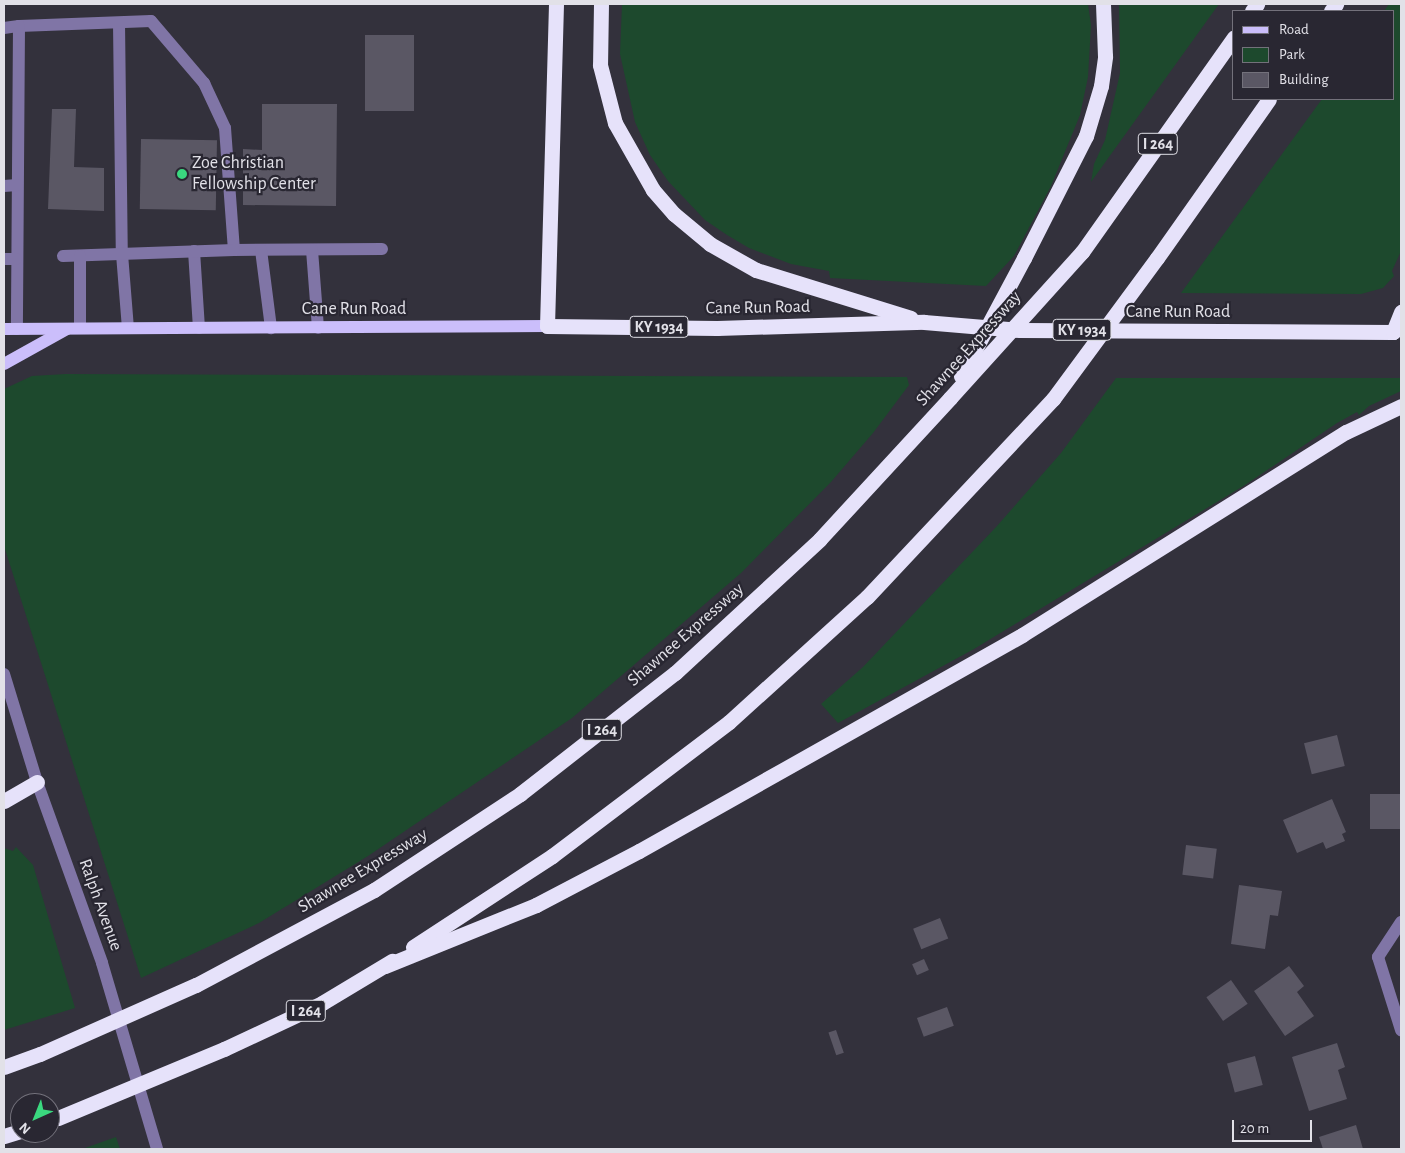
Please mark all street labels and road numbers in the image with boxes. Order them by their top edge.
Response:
road number: I 264 [1137,130,1179,158]
street label: Shawnee Expressway [912,287,1026,411]
street label: Cane Run Road [705,296,811,320]
street label: Cane Run Road [302,298,406,320]
street label: Cane Run Road [1126,301,1230,323]
road number: KY 1934 [629,314,689,341]
road number: KY 1934 [1052,316,1112,344]
street label: Shawnee Expressway [623,579,749,691]
road number: I 264 [581,716,623,744]
street label: Shawnee Expressway [294,824,432,918]
street label: Ralph Avenue [73,856,127,954]
road number: I 264 [285,998,327,1024]

